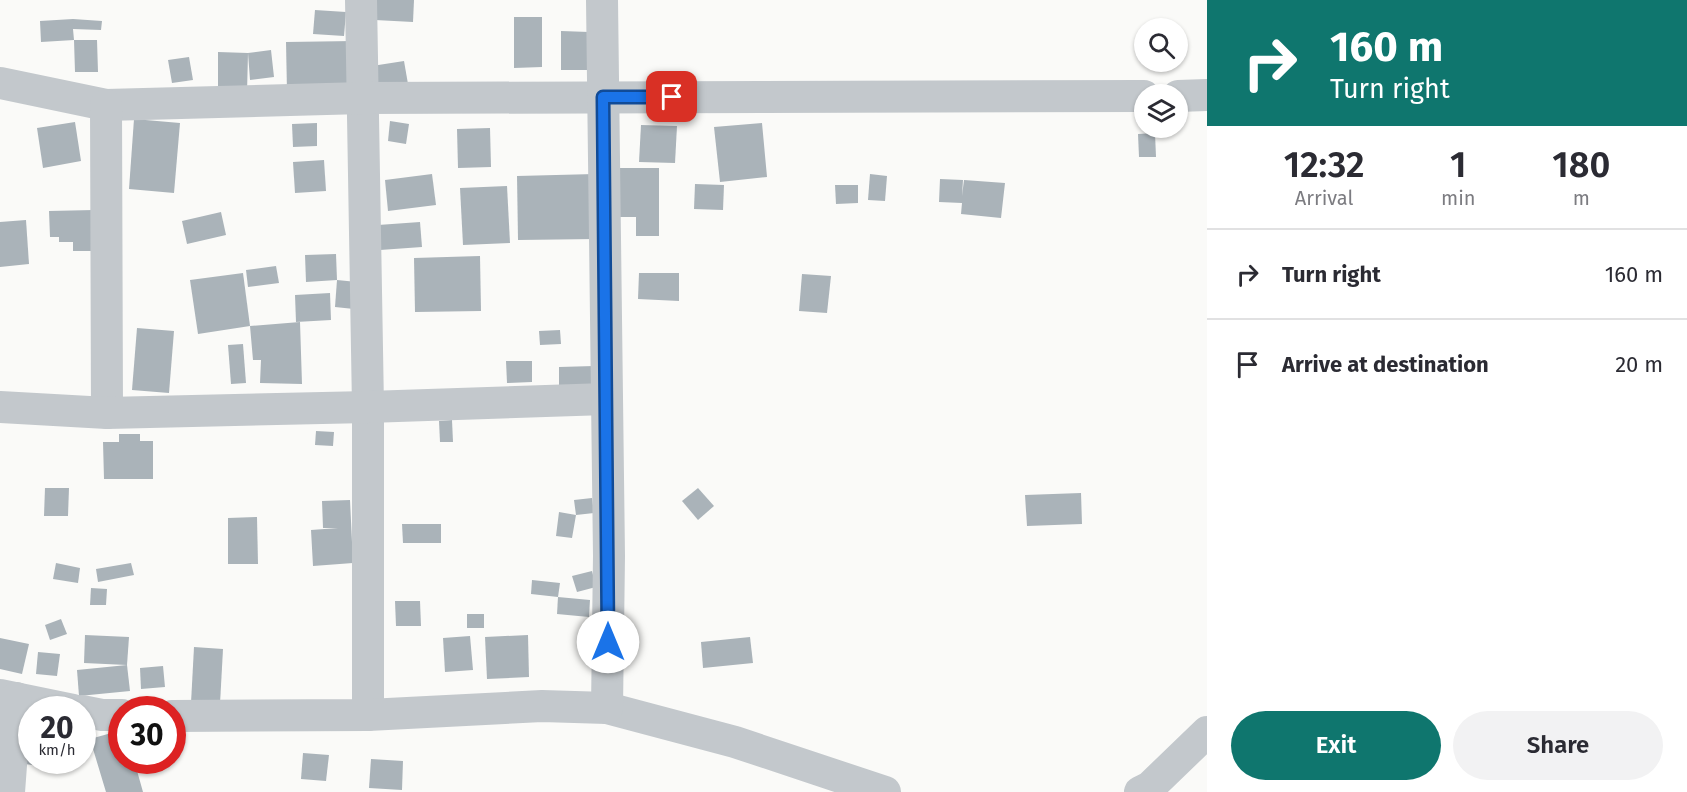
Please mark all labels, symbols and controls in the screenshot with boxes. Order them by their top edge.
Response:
map controls [1134,18,1188,138]
button: search [1134,18,1188,72]
text: 160 m [1330,22,1443,72]
icon: right [1231,24,1309,102]
pin [646,71,697,122]
text: Turn right [1330,73,1450,105]
icon: arrive [655,80,688,113]
button: layers [1134,84,1188,138]
text: 12:32 [1284,143,1364,187]
text: 1 [1450,143,1467,187]
text: 180 [1552,143,1610,187]
text: Arrival [1295,186,1353,210]
text: min [1441,186,1476,210]
text: m [1573,186,1590,210]
icon: right [1231,258,1264,291]
text: Turn right [1282,261,1381,288]
text: 160 m [1605,261,1663,288]
icon: arrive [1231,348,1264,381]
text: Arrive at destination [1282,351,1489,378]
text: 20 m [1615,351,1663,378]
position arrow [576,610,640,674]
speed limit sign: 30 [108,696,186,774]
text: 20 [40,710,74,746]
button: Exit [1231,711,1441,780]
button: Share [1453,711,1663,780]
text: km/h [38,741,76,759]

